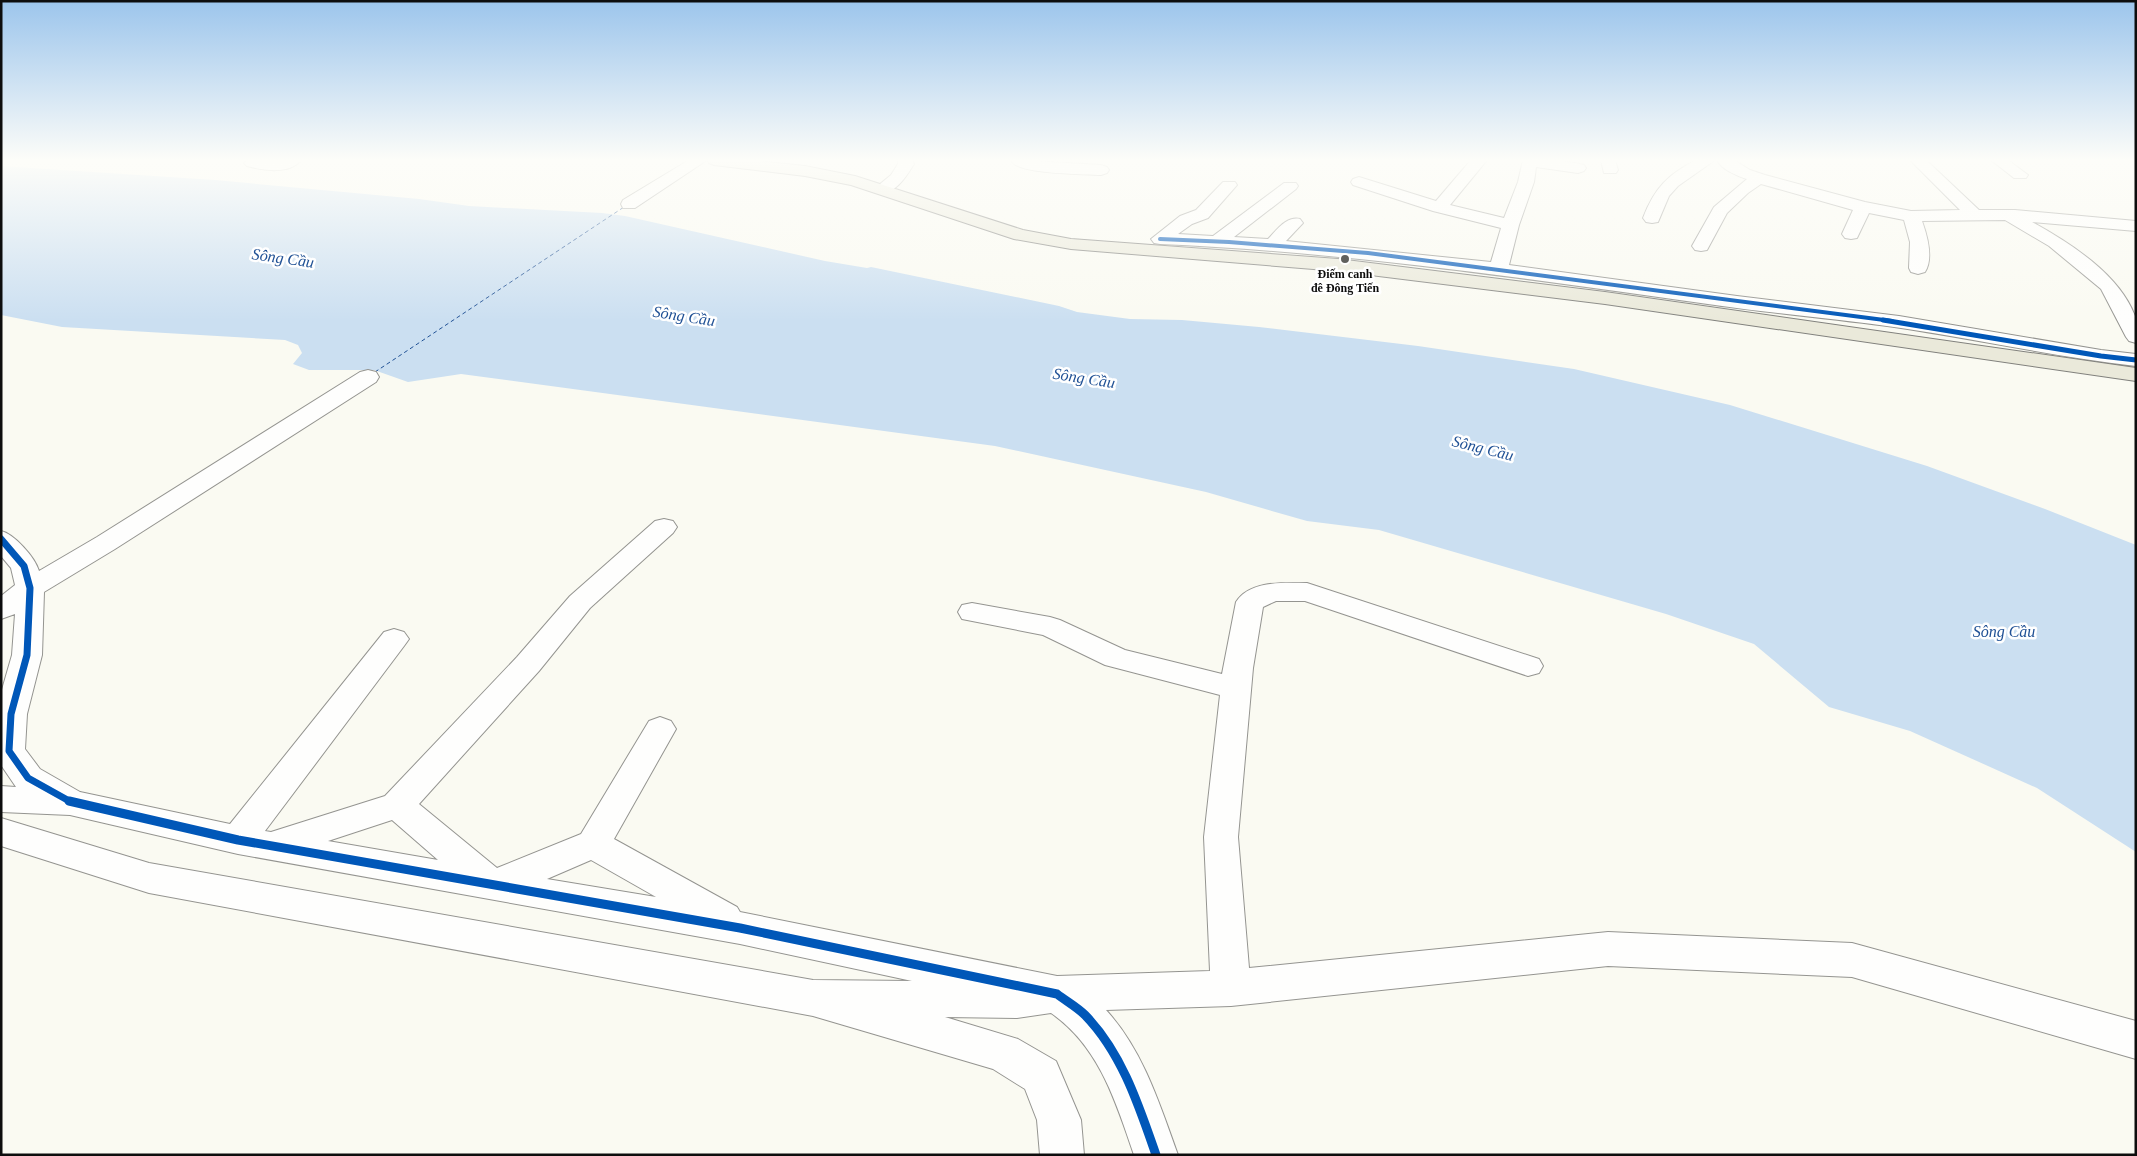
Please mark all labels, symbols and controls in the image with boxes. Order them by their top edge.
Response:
water label: Sông Cầu [251,245,315,272]
marker: Điếm canh đê Đông Tiến [1339,253,1351,265]
place label: Điếm canh đê Đông Tiến [1311,267,1379,295]
water label: Sông Cầu [652,303,716,330]
water label: Sông Cầu [1052,365,1116,392]
water label: Sông Cầu [1450,432,1515,465]
water label: Sông Cầu [1973,623,2035,641]

